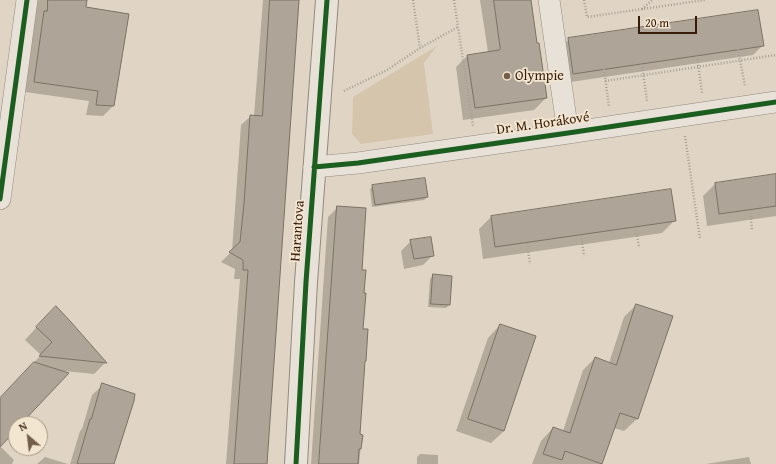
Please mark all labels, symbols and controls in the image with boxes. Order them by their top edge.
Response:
scale bar [640,8,699,34]
text: 20 m [645,14,669,31]
place label: Olympie [515,68,564,84]
marker: Olympie [502,71,512,81]
street label: Dr. M. Horákové [495,109,591,139]
street label: Harantova [287,200,309,262]
north arrow [8,416,48,456]
text: N [16,418,30,435]

